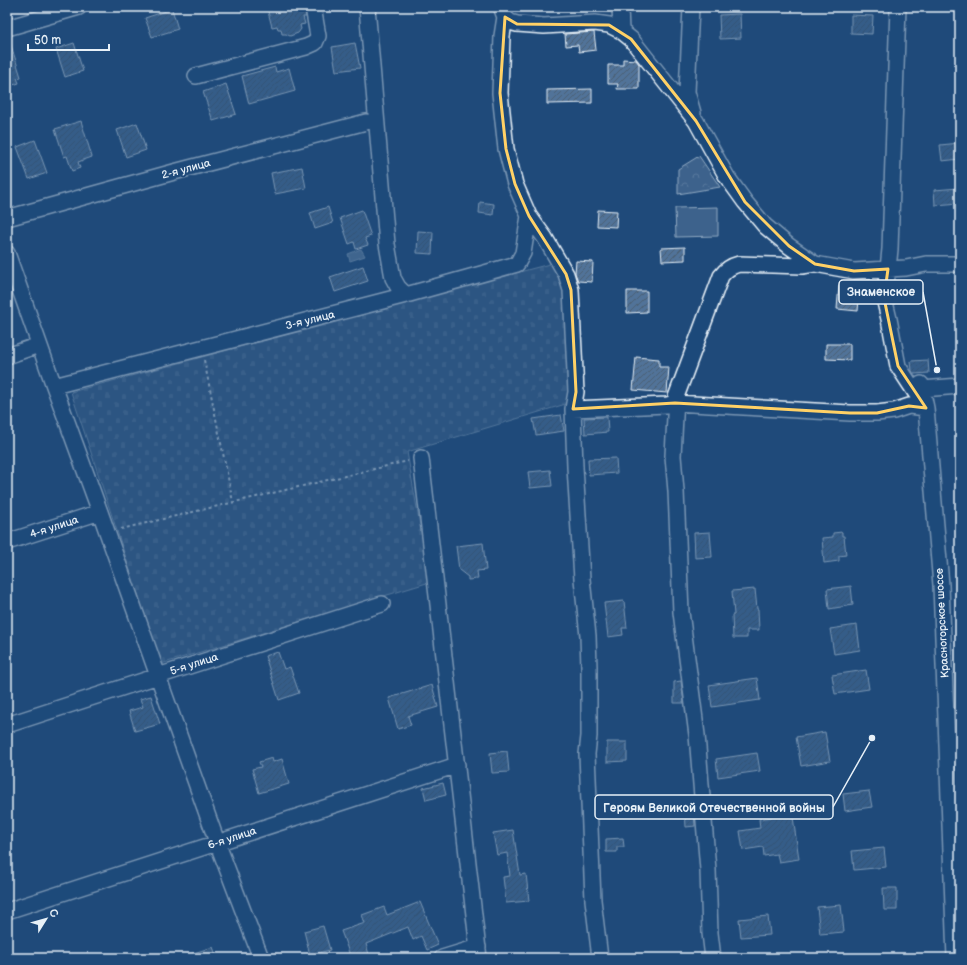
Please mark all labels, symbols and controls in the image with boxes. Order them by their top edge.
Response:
scale bar [28,26,109,52]
text: 50 m [34,33,61,48]
street label: 2-я улица [160,156,212,182]
callout: Знаменское [839,280,923,304]
text: Знаменское [847,285,916,300]
street label: 3-я улица [284,307,336,332]
street label: 4-я улица [28,513,80,541]
street label: Красногорское шоссе [933,568,951,678]
street label: 5-я улица [168,650,220,678]
callout: Героям Великой Отечественной войны [595,795,833,819]
text: Героям Великой Отечественной войны [603,801,825,816]
street label: 6-я улица [206,824,258,852]
north arrow [26,899,66,939]
text: С [46,906,61,921]

